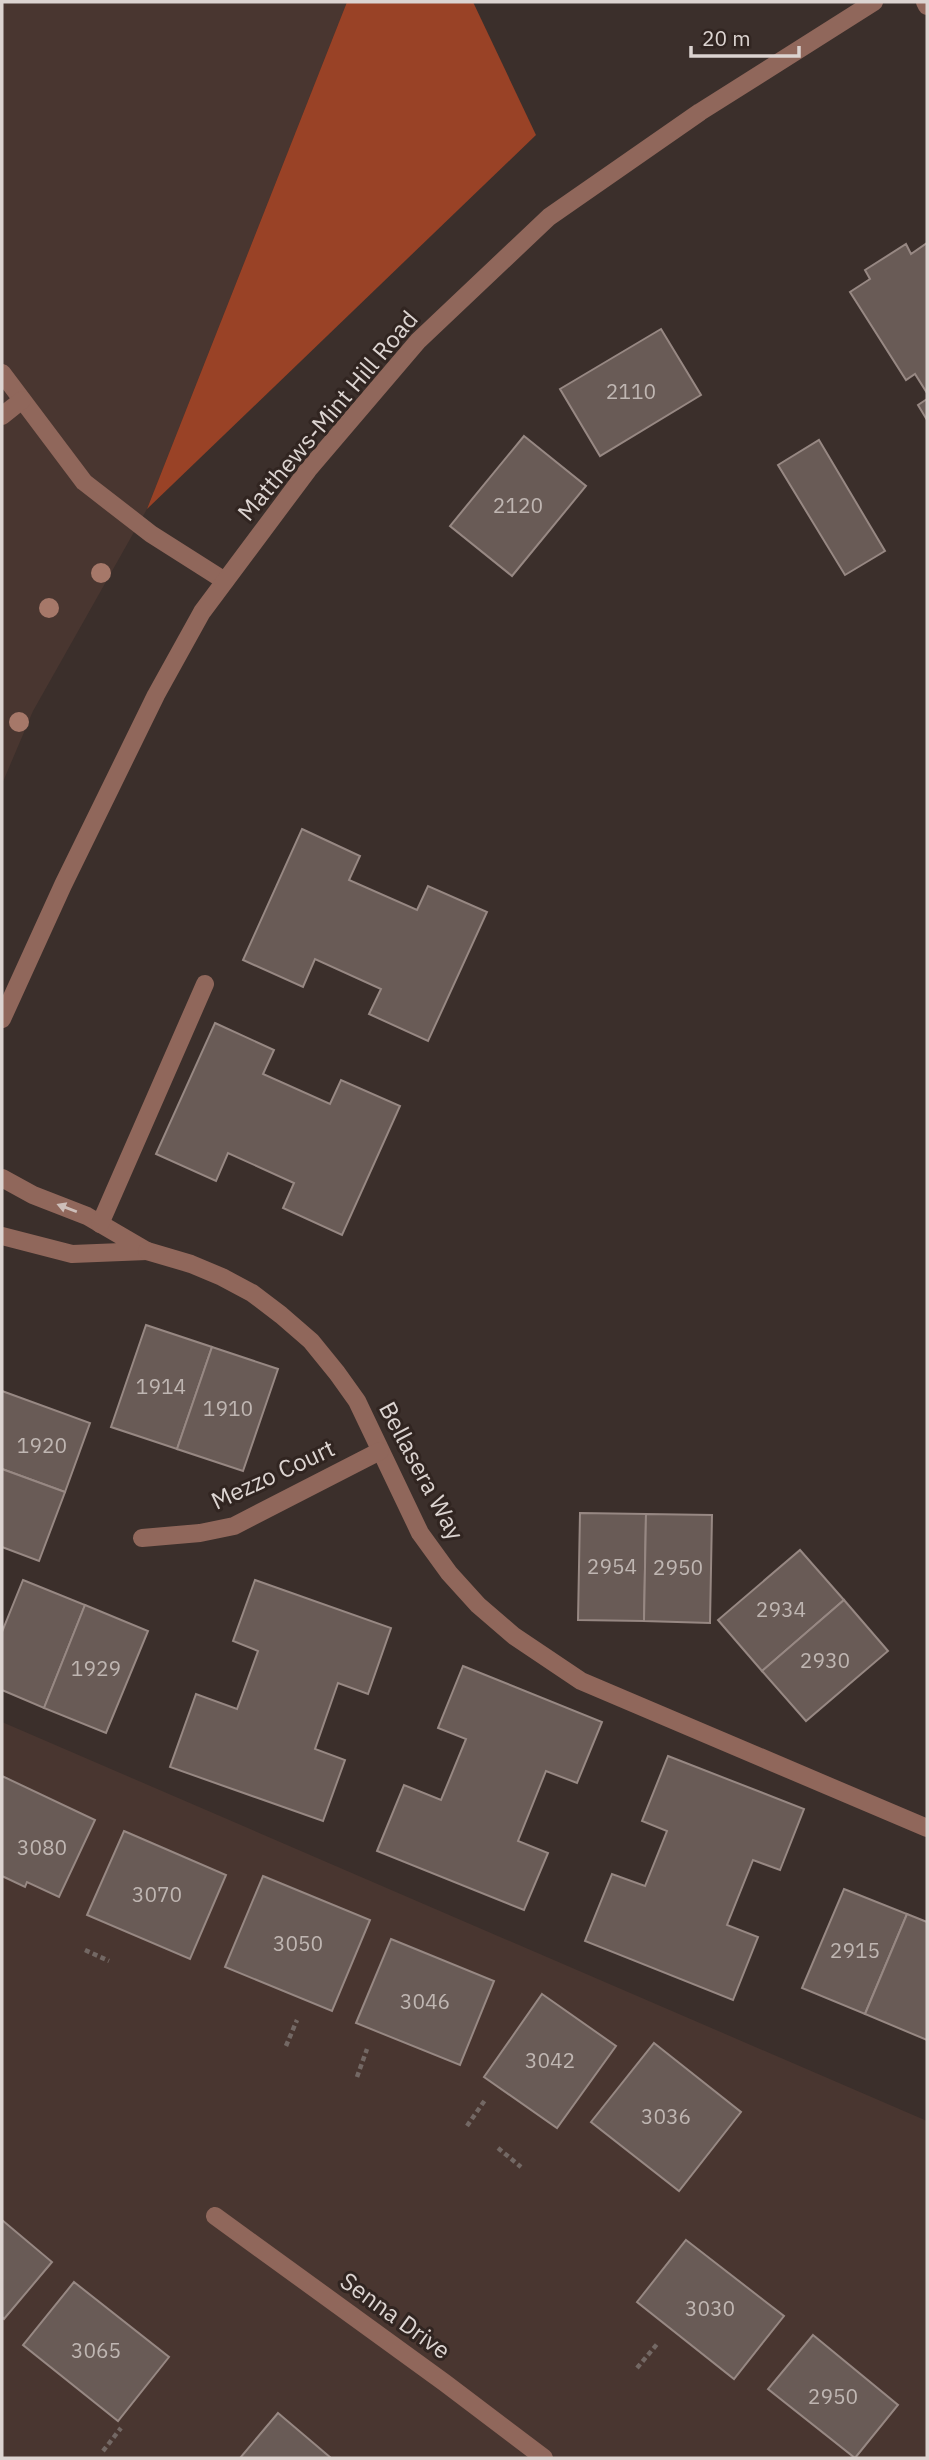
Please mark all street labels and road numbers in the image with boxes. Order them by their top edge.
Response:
street label: Matthews-Mint Hill Road [230,304,425,527]
street label: Bellasera Way [372,1396,472,1545]
street label: Mezzo Court [206,1431,340,1517]
street label: Senna Drive [334,2264,457,2366]

